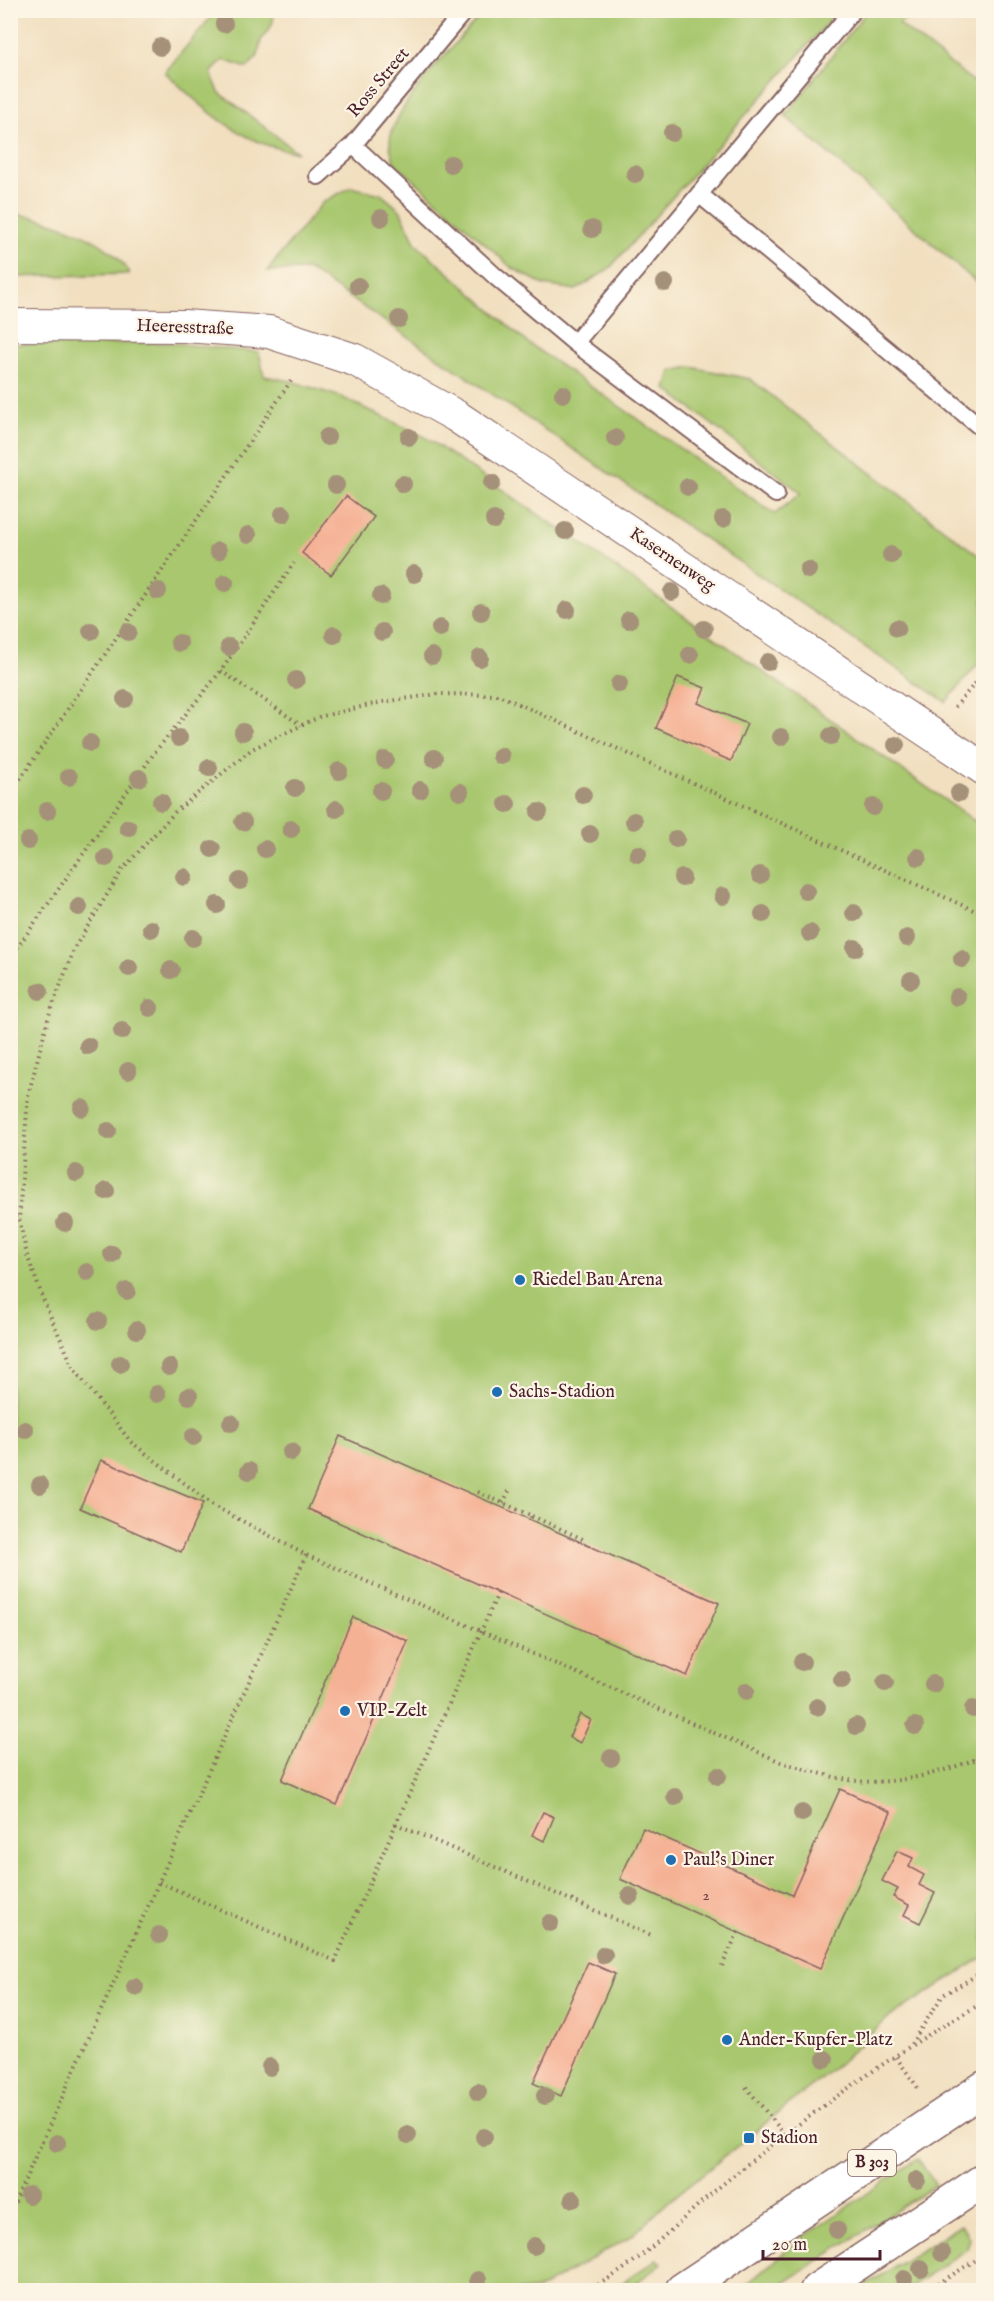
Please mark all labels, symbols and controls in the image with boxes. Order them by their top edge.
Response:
street label: Ross Street [343,43,415,123]
street label: Heeresstraße [136,315,234,341]
street label: Kasernenweg [625,523,720,597]
place label: Riedel Bau Arena [532,1269,663,1292]
marker: Riedel Bau Arena [513,1273,527,1287]
place label: Sachs-Stadion [509,1381,615,1404]
marker: Sachs-Stadion [490,1385,504,1399]
place label: VIP-Zelt [356,1700,427,1723]
marker: VIP-Zelt [338,1704,352,1718]
place label: Paul's Diner [683,1849,775,1872]
marker: Paul's Diner [664,1853,678,1867]
house number: 2 [702,1886,710,1905]
place label: Ander-Kupfer-Platz [738,2029,893,2052]
marker: Ander-Kupfer-Platz [720,2033,734,2047]
place label: Stadion [761,2127,818,2150]
marker: Stadion [742,2131,756,2145]
road number: B 303 [848,2150,896,2176]
scale bar [763,2223,880,2261]
text: 20 m [772,2234,807,2257]

